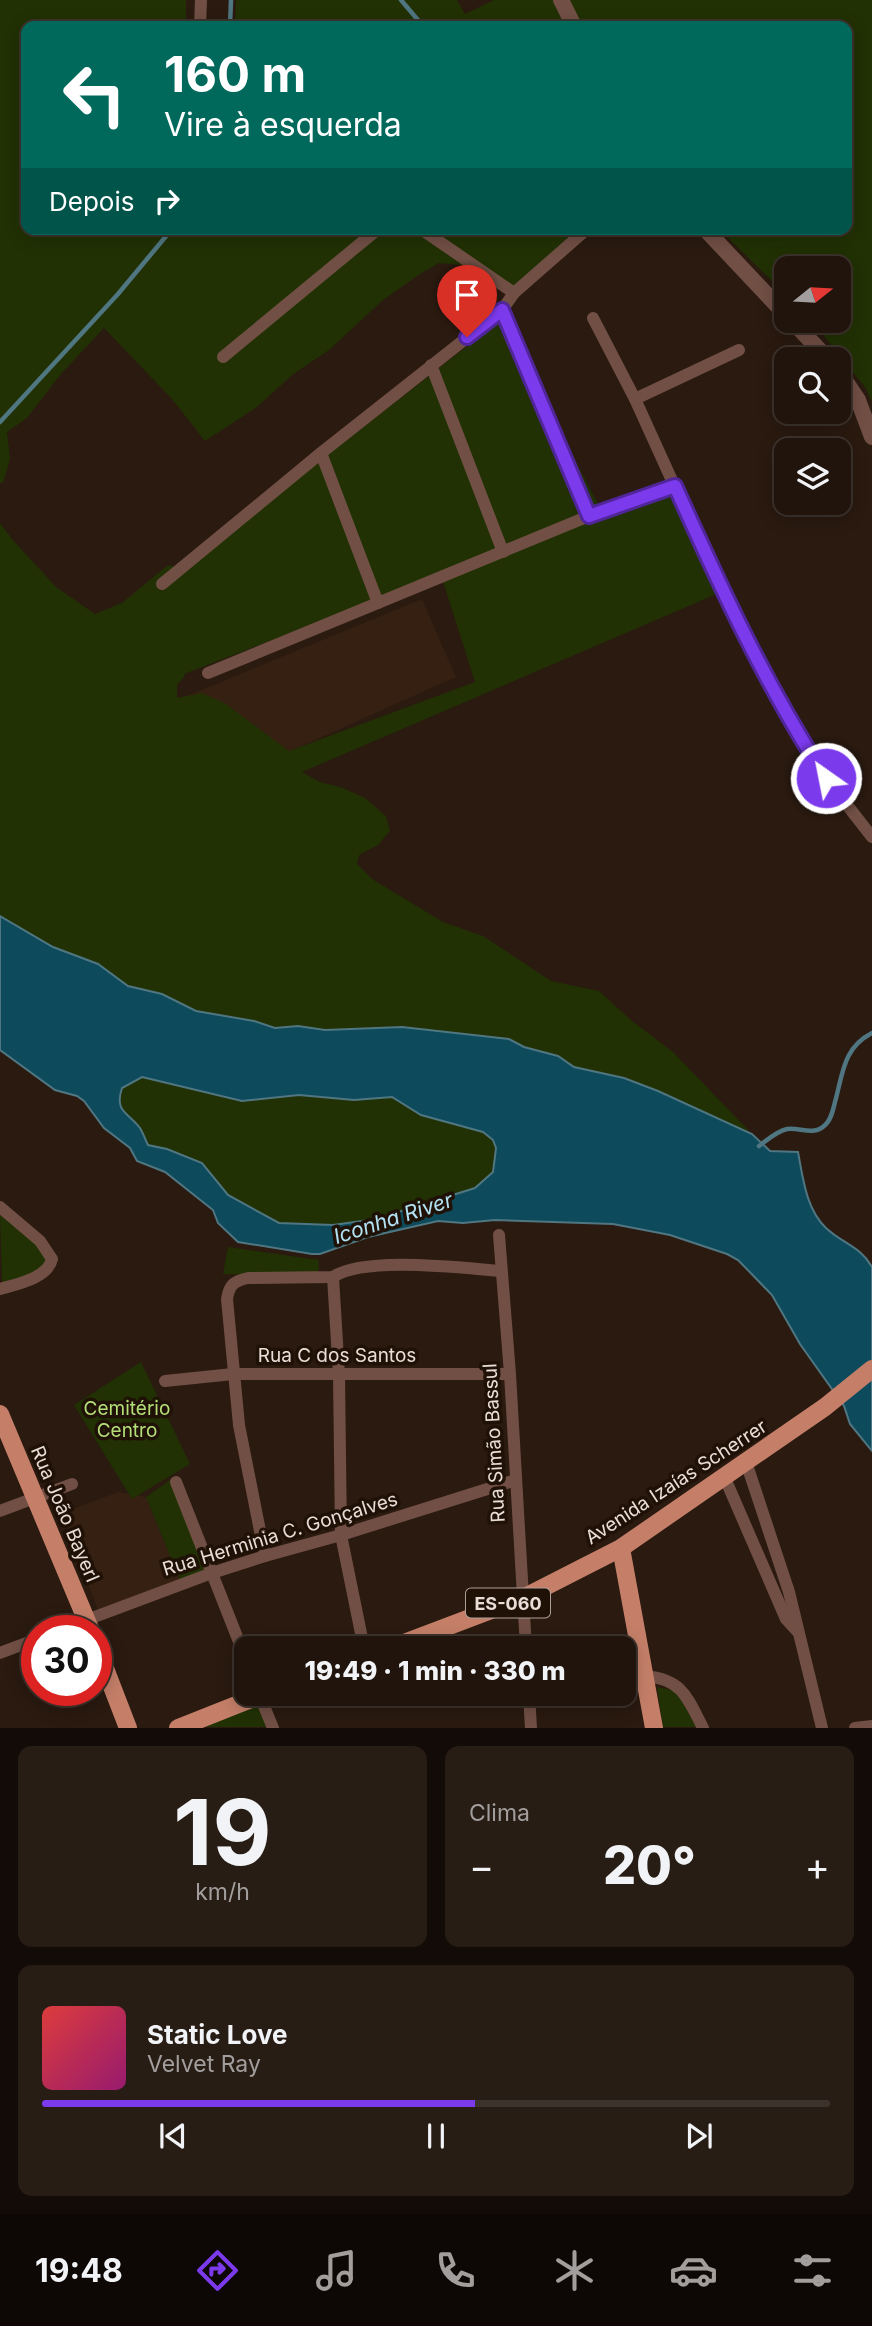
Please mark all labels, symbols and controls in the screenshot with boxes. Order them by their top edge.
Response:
text: 160 m [164,45,306,104]
icon: left [49,49,140,140]
text: Vire à esquerda [164,105,402,144]
icon: right [148,182,186,220]
text: Depois [49,186,134,217]
north arrow [774,256,850,332]
map controls [774,256,851,515]
pin [437,265,497,337]
icon: arrive [448,276,486,314]
button: search [774,347,851,424]
button: layers [774,438,851,515]
position arrow [789,741,863,815]
water label: Iconha River [330,1187,457,1249]
street label: Rua C dos Santos [258,1344,416,1367]
street label: Rua Simão Bassul [478,1363,510,1523]
park label: Cemitério Centro [84,1397,170,1442]
street label: Avenida Izaías Scherrer [581,1415,771,1549]
street label: Rua João Bayerl [26,1443,104,1585]
street label: Rua Herminia C. Gonçalves [160,1487,400,1581]
road number: ES-060 [466,1588,550,1618]
speed limit sign: 30 [21,1615,112,1706]
text: 19:49 · 1 min · 330 m [304,1655,566,1686]
text: 19 [173,1777,272,1887]
text: Clima [469,1799,530,1827]
text: 20° [603,1834,696,1897]
text: − [469,1843,494,1889]
text: + [805,1843,830,1889]
text: km/h [195,1878,250,1906]
text: Static Love [147,2019,288,2050]
text: Velvet Ray [147,2050,261,2078]
icon: previous [154,2117,192,2155]
icon: pause [417,2117,455,2155]
icon: next [680,2117,718,2155]
icon: directions [193,2246,242,2295]
icon: music [312,2246,361,2295]
icon: phone [431,2246,480,2295]
icon: climate [550,2246,599,2295]
icon: car [669,2246,718,2295]
icon: filters [788,2246,837,2295]
text: 19:48 [35,2251,123,2290]

